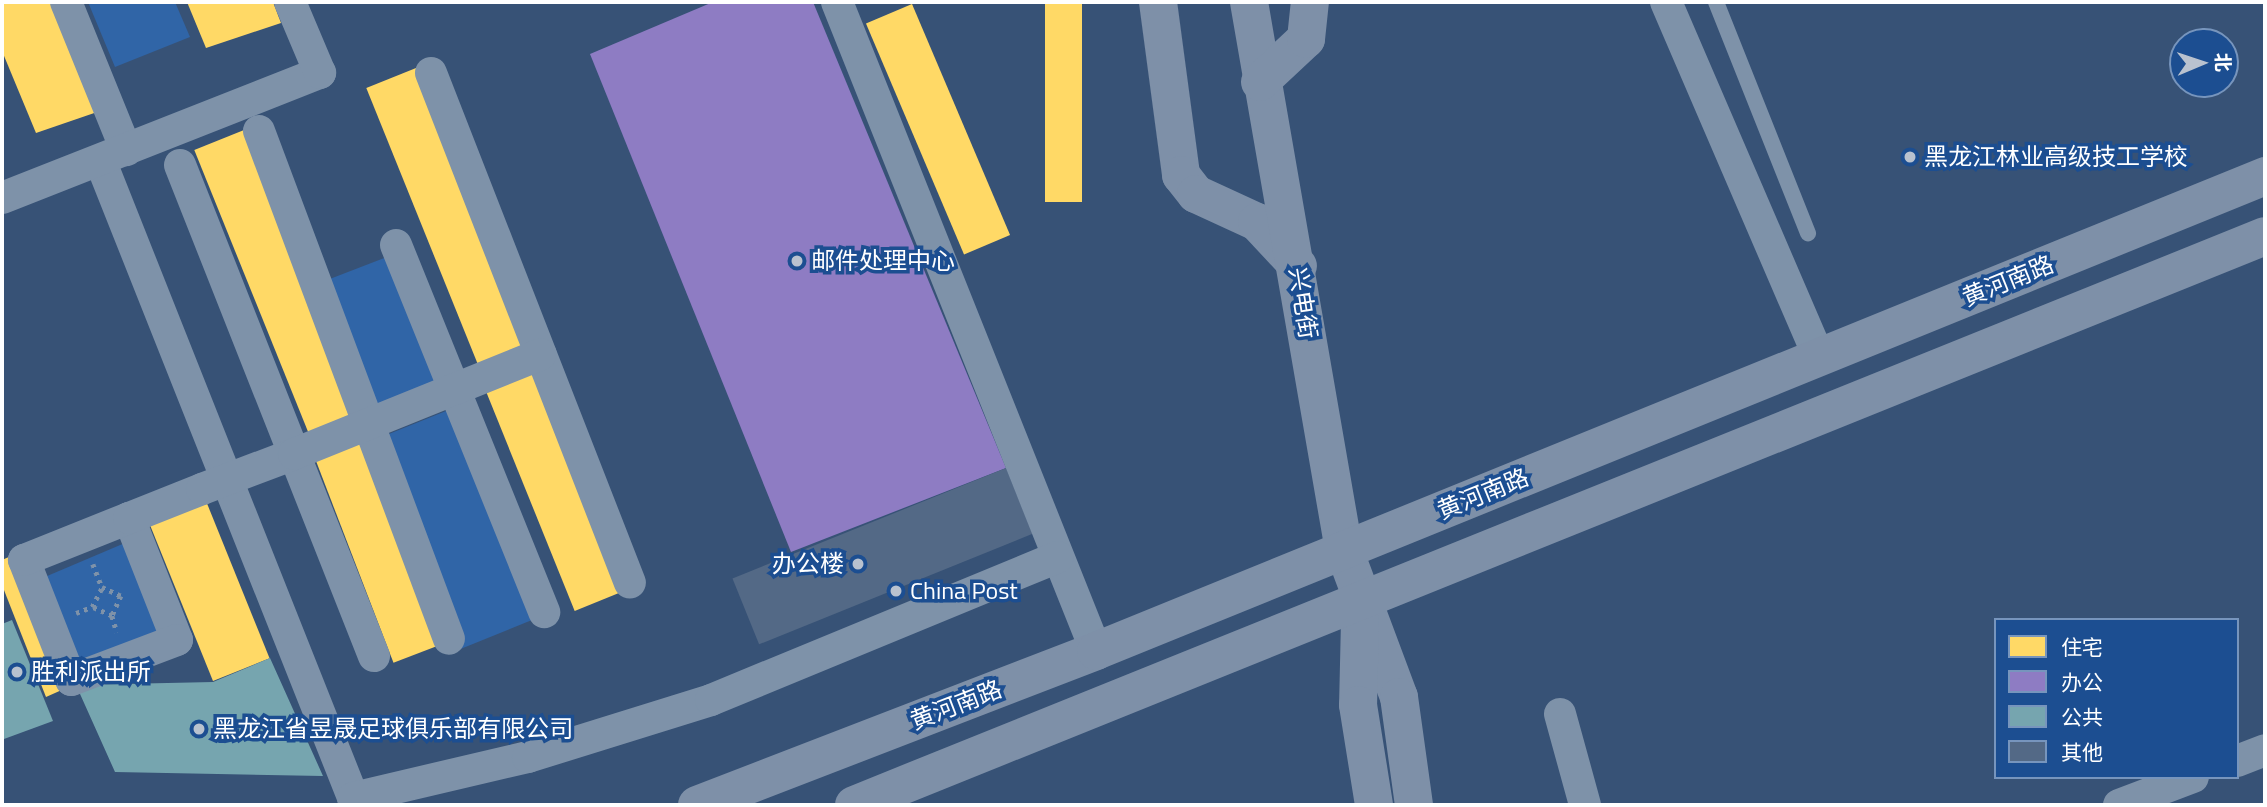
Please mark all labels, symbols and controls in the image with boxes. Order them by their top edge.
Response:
north arrow [2169,28,2239,98]
text: 北 [2209,52,2238,72]
place label: 黑龙江林业高级技工学校 [1924,143,2188,171]
marker: 黑龙江林业高级技工学校 [1902,149,1918,165]
place label: 邮件处理中心 [811,247,955,275]
street label: 黄河南路 [1958,250,2058,312]
marker: 邮件处理中心 [789,253,805,269]
street label: 兴电街 [1283,265,1323,341]
street label: 黄河南路 [1433,463,1533,525]
place label: 办公楼 [772,550,844,578]
marker: 办公楼 [850,556,866,572]
place label: China Post [910,577,1018,605]
marker: China Post [888,583,904,599]
legend [1994,618,2239,779]
text: 住宅 [2061,631,2103,663]
place label: 胜利派出所 [31,658,151,686]
marker: 胜利派出所 [9,664,25,680]
text: 办公 [2061,666,2103,698]
street label: 黄河南路 [906,674,1006,736]
text: 公共 [2061,701,2103,733]
place label: 黑龙江省昱晟足球俱乐部有限公司 [213,715,573,743]
marker: 黑龙江省昱晟足球俱乐部有限公司 [191,721,207,737]
text: 其他 [2061,736,2103,768]

